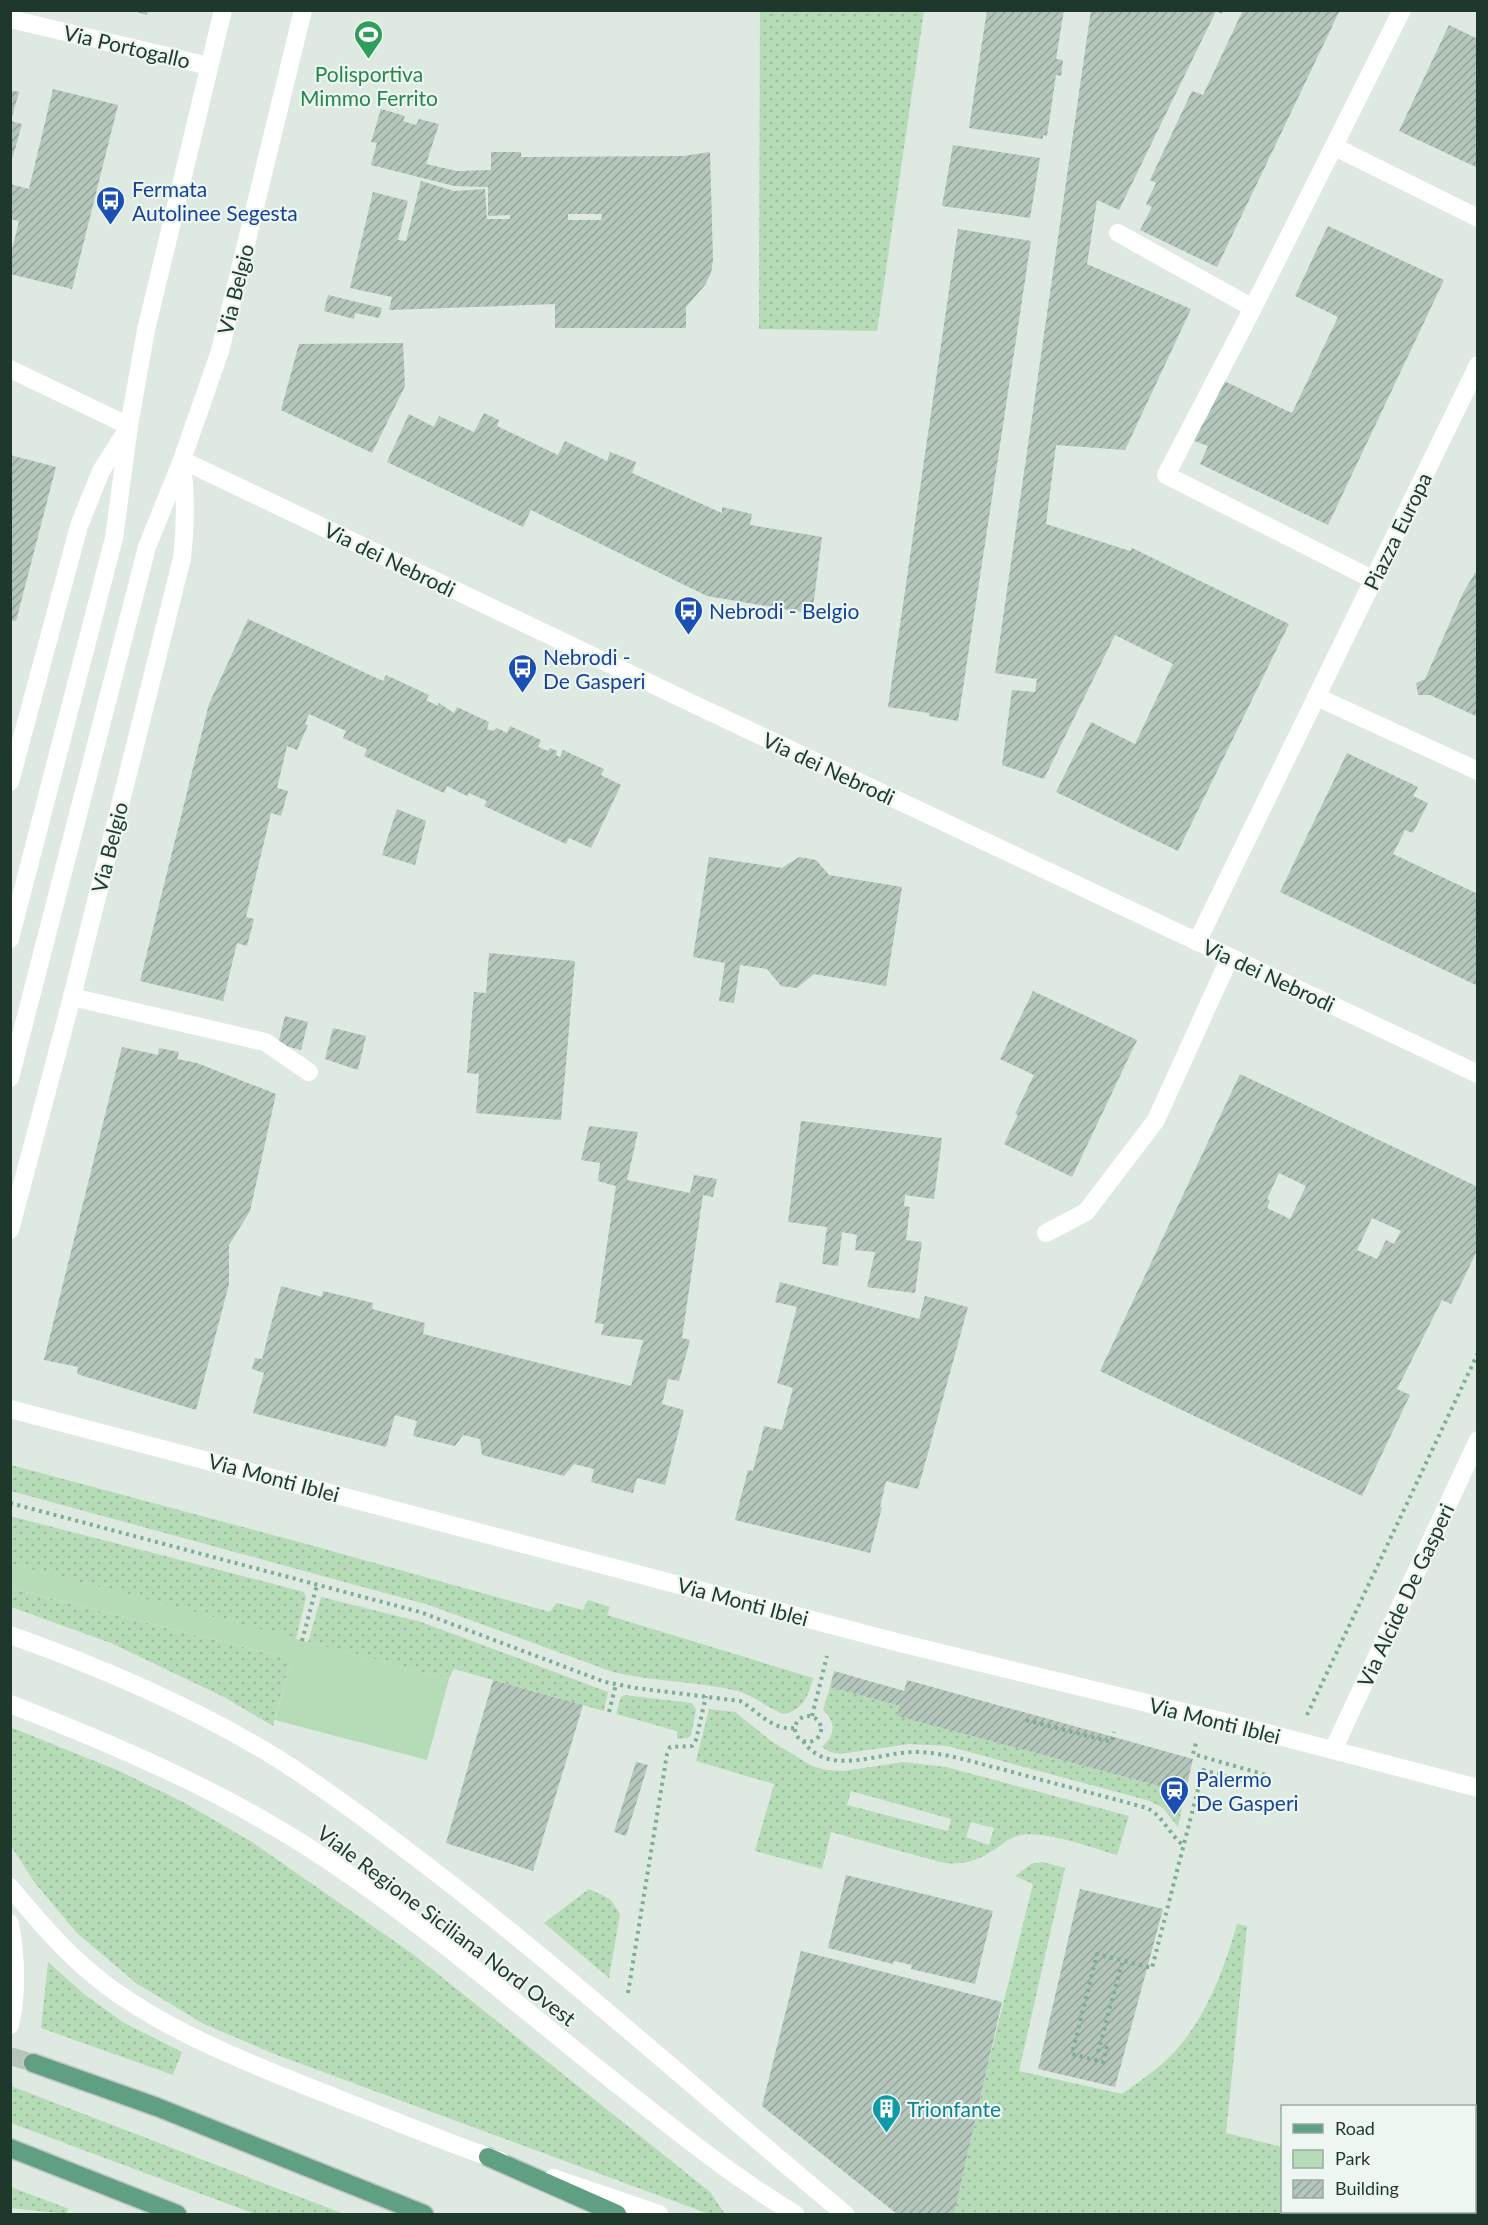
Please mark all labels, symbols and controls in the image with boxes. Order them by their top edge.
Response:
sports icon: Polisportiva Mimmo Ferrito [353,18,385,60]
street label: Via Portogallo [61,19,193,73]
place label: Polisportiva Mimmo Ferrito [300,61,438,110]
place label: Fermata Autolinee Segesta [132,176,298,225]
bus stop icon: Fermata Autolinee Segesta [95,184,127,226]
street label: Via Belgio [212,241,258,337]
street label: Piazza Europa [1358,468,1436,594]
street label: Via dei Nebrodi [320,516,460,602]
bus stop icon: Nebrodi - Belgio [672,594,704,636]
place label: Nebrodi - Belgio [709,598,859,623]
place label: Nebrodi - De Gasperi [543,644,646,693]
bus stop icon: Nebrodi - De Gasperi [506,652,538,694]
street label: Via dei Nebrodi [759,726,899,810]
street label: Via Belgio [86,799,132,895]
street label: Via dei Nebrodi [1199,933,1339,1017]
street label: Via Monti Iblei [206,1448,342,1506]
street label: Via Alcide De Gasperi [1352,1499,1458,1691]
street label: Via Monti Iblei [675,1572,811,1630]
street label: Via Monti Iblei [1147,1692,1283,1748]
place label: Palermo De Gasperi [1196,1766,1299,1815]
station icon: Palermo De Gasperi [1159,1774,1191,1816]
street label: Viale Regione Siciliana Nord Ovest [313,1820,582,2031]
building icon: Trionfante [870,2092,902,2134]
place label: Trionfante [907,2096,1001,2121]
legend [1281,2105,1476,2213]
text: Road [1335,2117,1375,2139]
text: Park [1335,2147,1371,2169]
text: Building [1335,2177,1399,2199]

